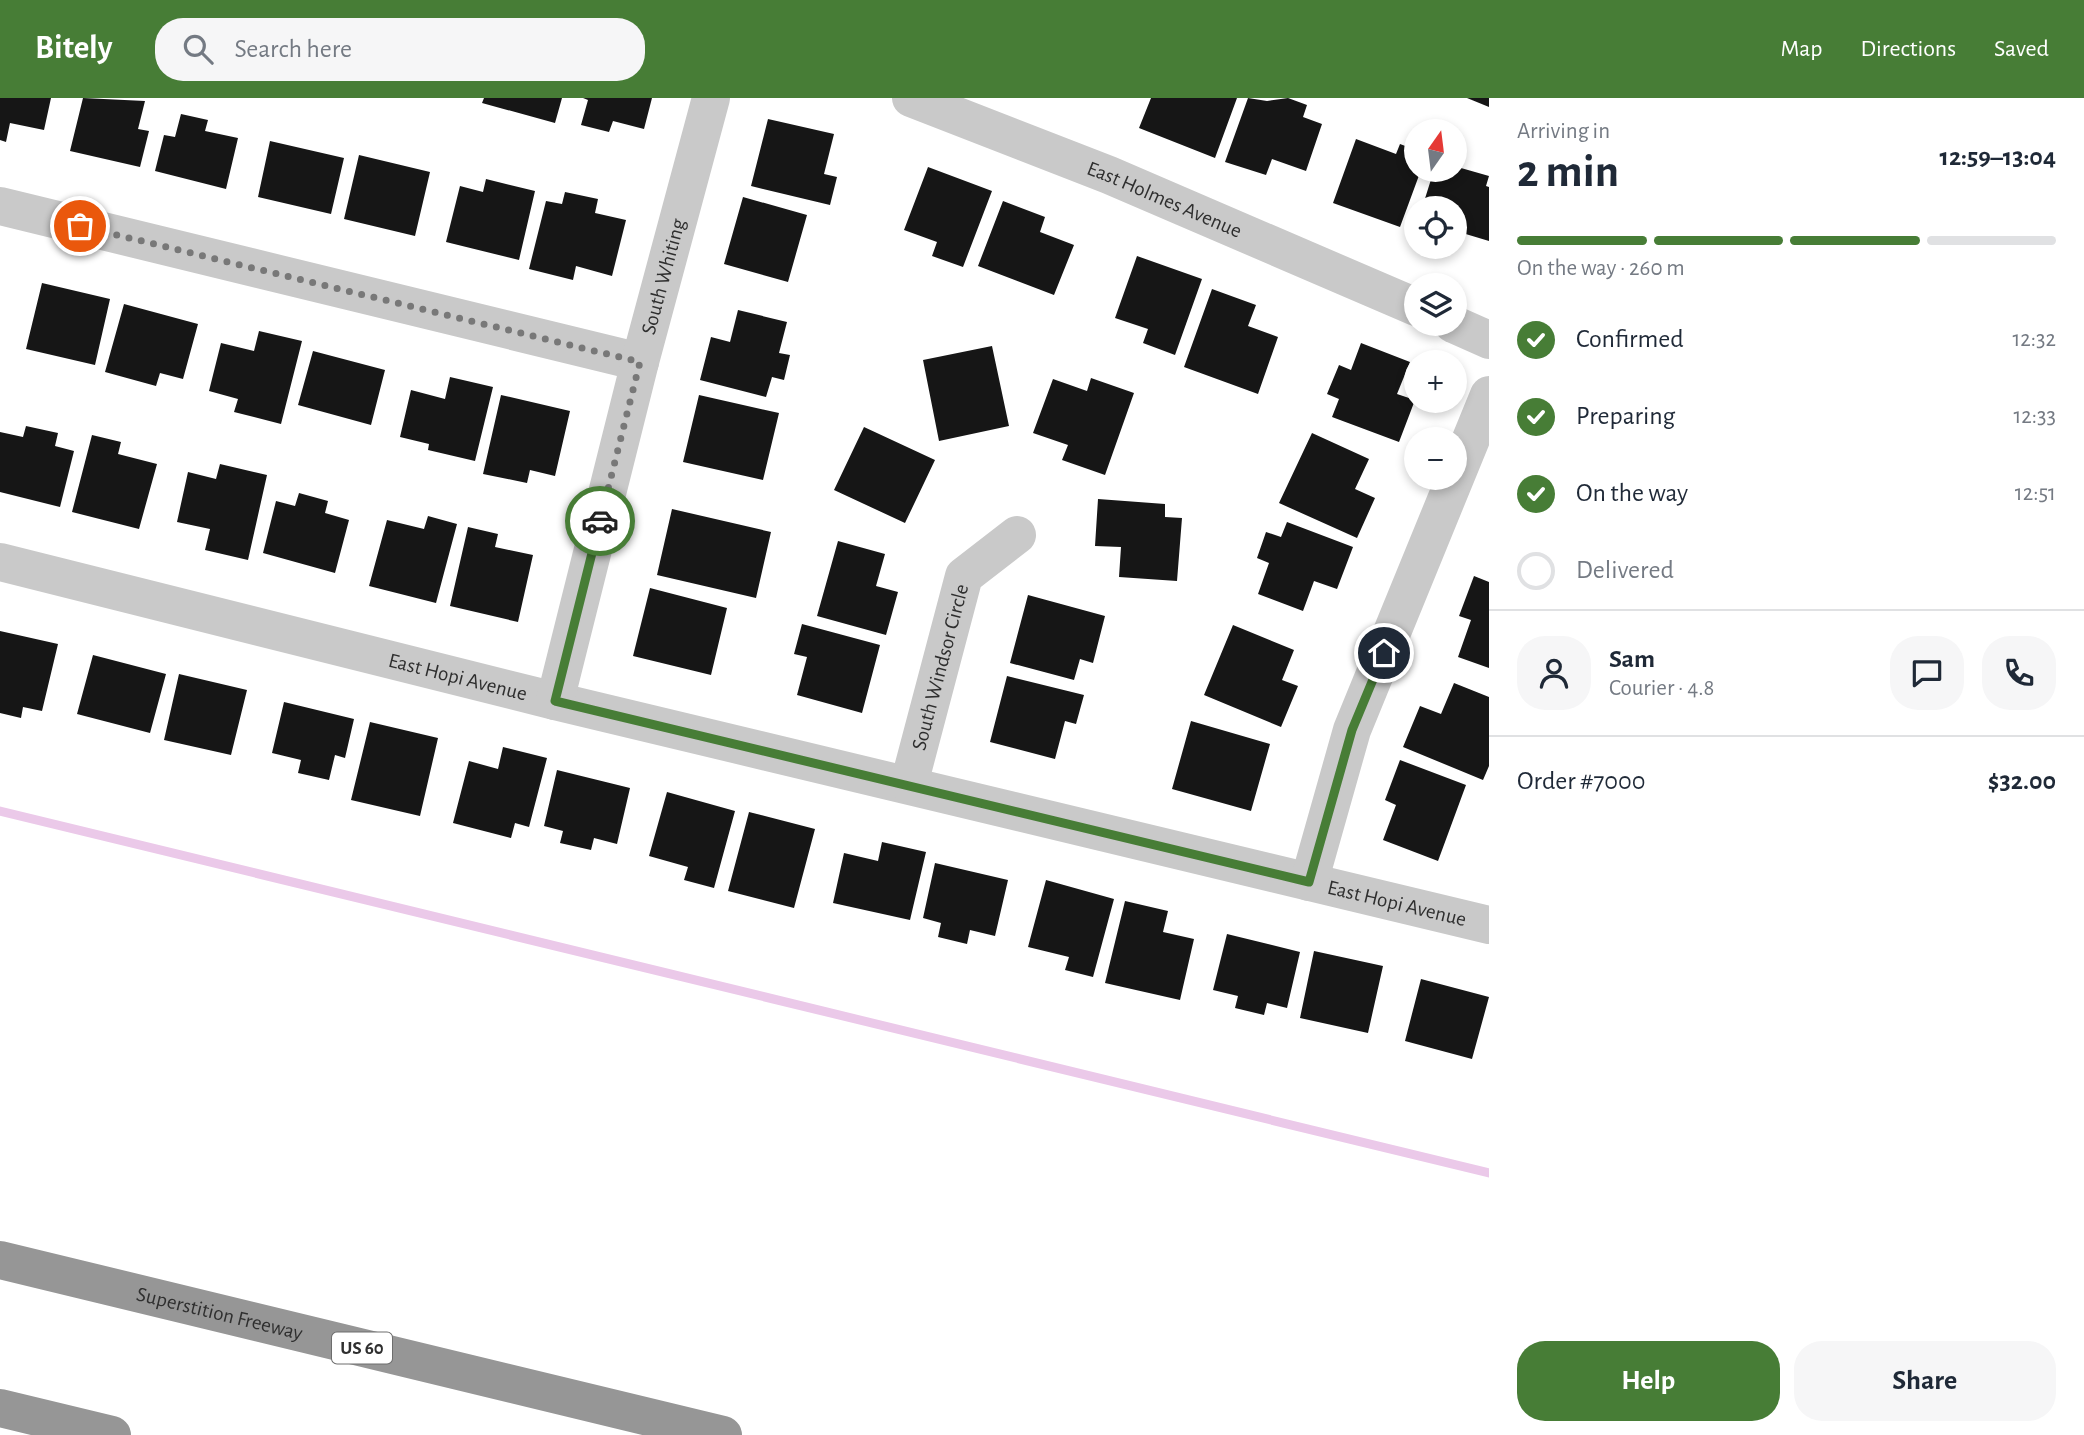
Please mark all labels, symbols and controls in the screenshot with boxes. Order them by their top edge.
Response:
search box [155,18,645,81]
icon: search [179,30,217,68]
text: Bitely [35,32,113,65]
text: Search here [235,36,352,62]
text: Map [1780,37,1822,61]
text: Directions [1860,37,1956,61]
text: Saved [1994,37,2049,61]
north arrow [1404,119,1466,182]
map controls [1404,119,1467,490]
text: Arriving in [1517,120,1610,143]
text: 12:59–13:04 [1940,144,2056,170]
text: 2 min [1517,149,1619,195]
street label: East Holmes Avenue [1084,157,1245,241]
pin [50,196,110,256]
button: locate [1404,196,1467,259]
icon: bag [61,207,99,245]
street label: South Whiting [637,216,689,337]
text: On the way · 260 m [1517,257,1685,280]
button: layers [1404,273,1467,336]
icon: check [1517,321,1555,359]
text: Confirmed [1576,326,1684,352]
text: 12:32 [2012,328,2056,351]
button: + [1404,350,1467,413]
icon: check [1517,398,1555,436]
text: Preparing [1576,403,1675,429]
text: 12:33 [2013,405,2056,428]
button: − [1404,427,1467,490]
icon: check [1517,475,1555,513]
text: On the way [1576,480,1688,506]
text: 12:51 [2015,482,2056,505]
courier [565,486,635,556]
icon: car [581,502,619,540]
text: Delivered [1576,557,1674,583]
street label: South Windsor Circle [908,582,972,752]
pin [1354,623,1414,683]
icon: home [1365,634,1403,672]
button: person [1517,636,1591,710]
button: chat [1890,636,1964,710]
button: phone [1982,636,2056,710]
text: Sam [1609,646,1655,672]
street label: East Hopi Avenue [386,649,529,704]
text: Courier · 4.8 [1609,677,1714,700]
text: Order #7000 [1517,768,1645,794]
text: $32.00 [1988,768,2056,794]
street label: East Hopi Avenue [1325,876,1469,930]
street label: Superstition Freeway [134,1283,305,1343]
road number: US 60 [332,1332,392,1364]
button: Help [1517,1341,1780,1421]
button: Share [1794,1341,2056,1421]

